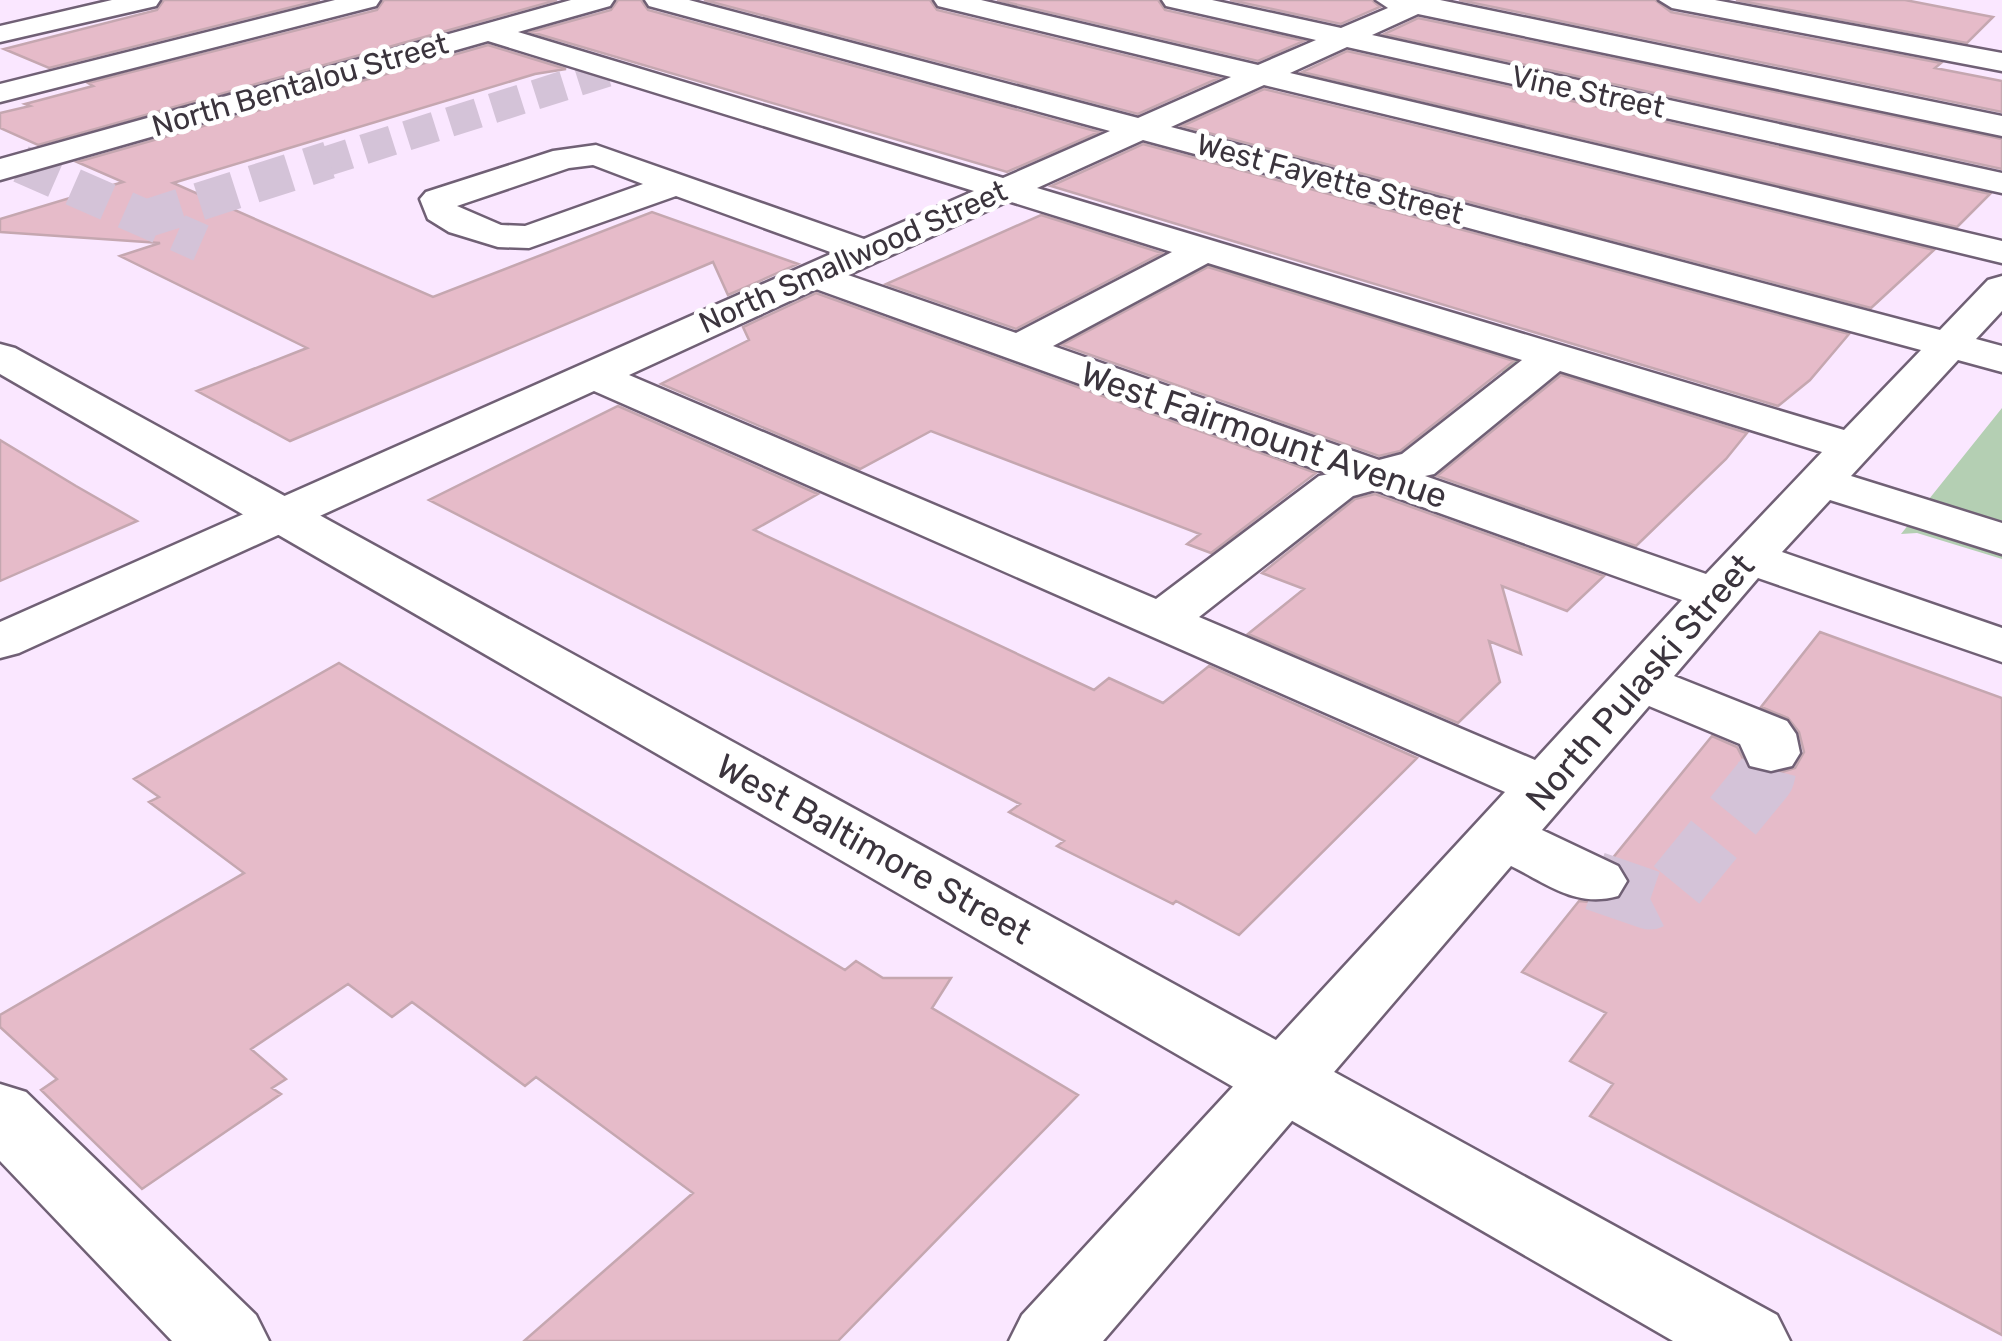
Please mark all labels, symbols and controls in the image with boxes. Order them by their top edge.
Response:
street label: North Bentalou Street [148,25,453,145]
street label: Vine Street [1508,58,1668,126]
street label: West Fayette Street [1193,126,1467,232]
street label: North Smallwood Street [693,173,1013,341]
street label: West Fairmount Avenue [1075,353,1453,517]
street label: North Pulaski Street [1517,545,1763,819]
street label: West Baltimore Street [709,745,1039,953]

